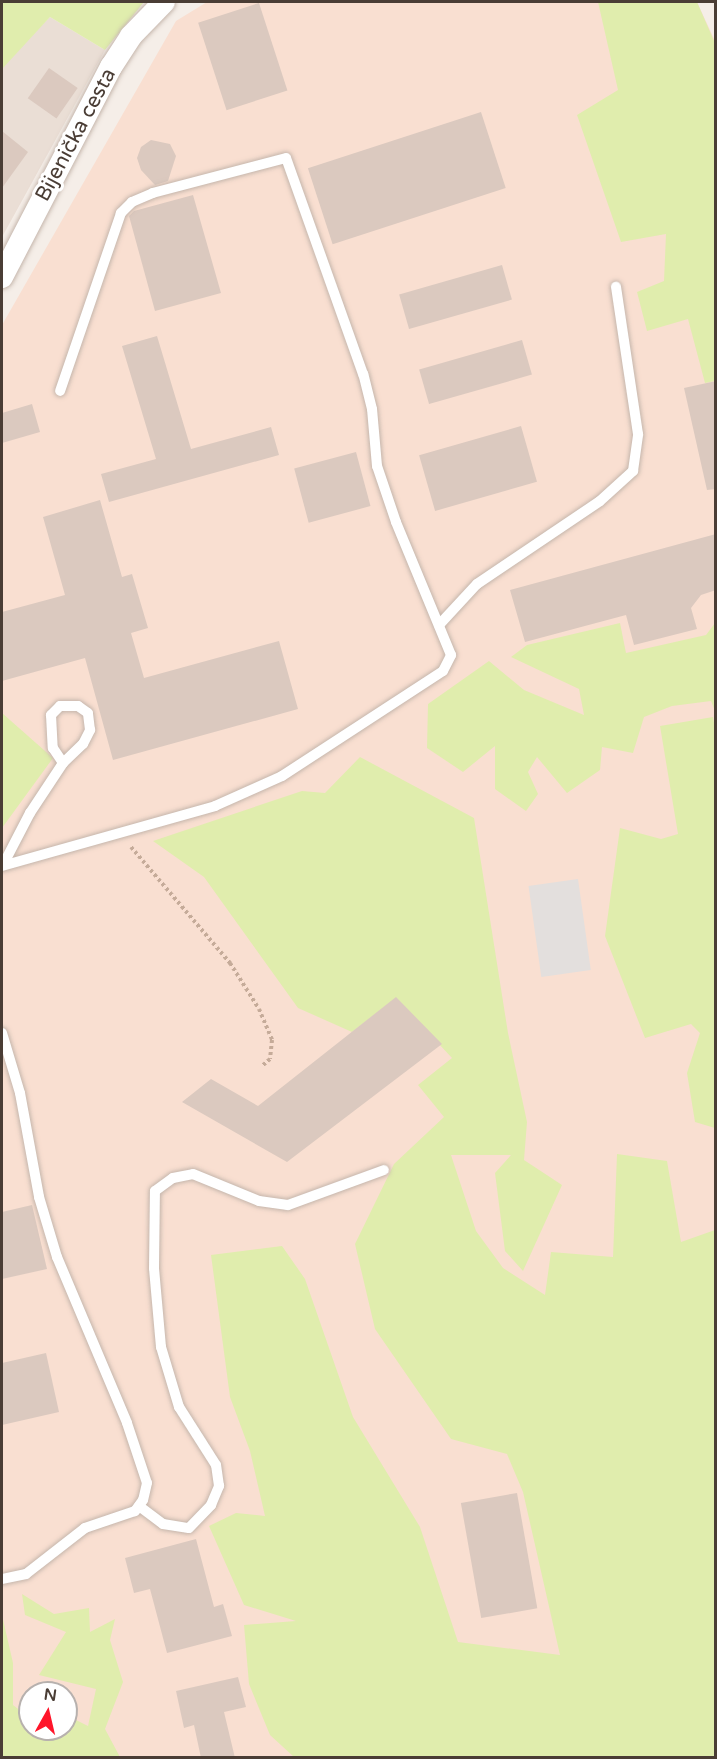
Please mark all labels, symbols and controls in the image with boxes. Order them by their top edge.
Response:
street label: Bijenička cesta [30,64,122,206]
north arrow [18,1681,78,1741]
text: N [42,1684,58,1706]

